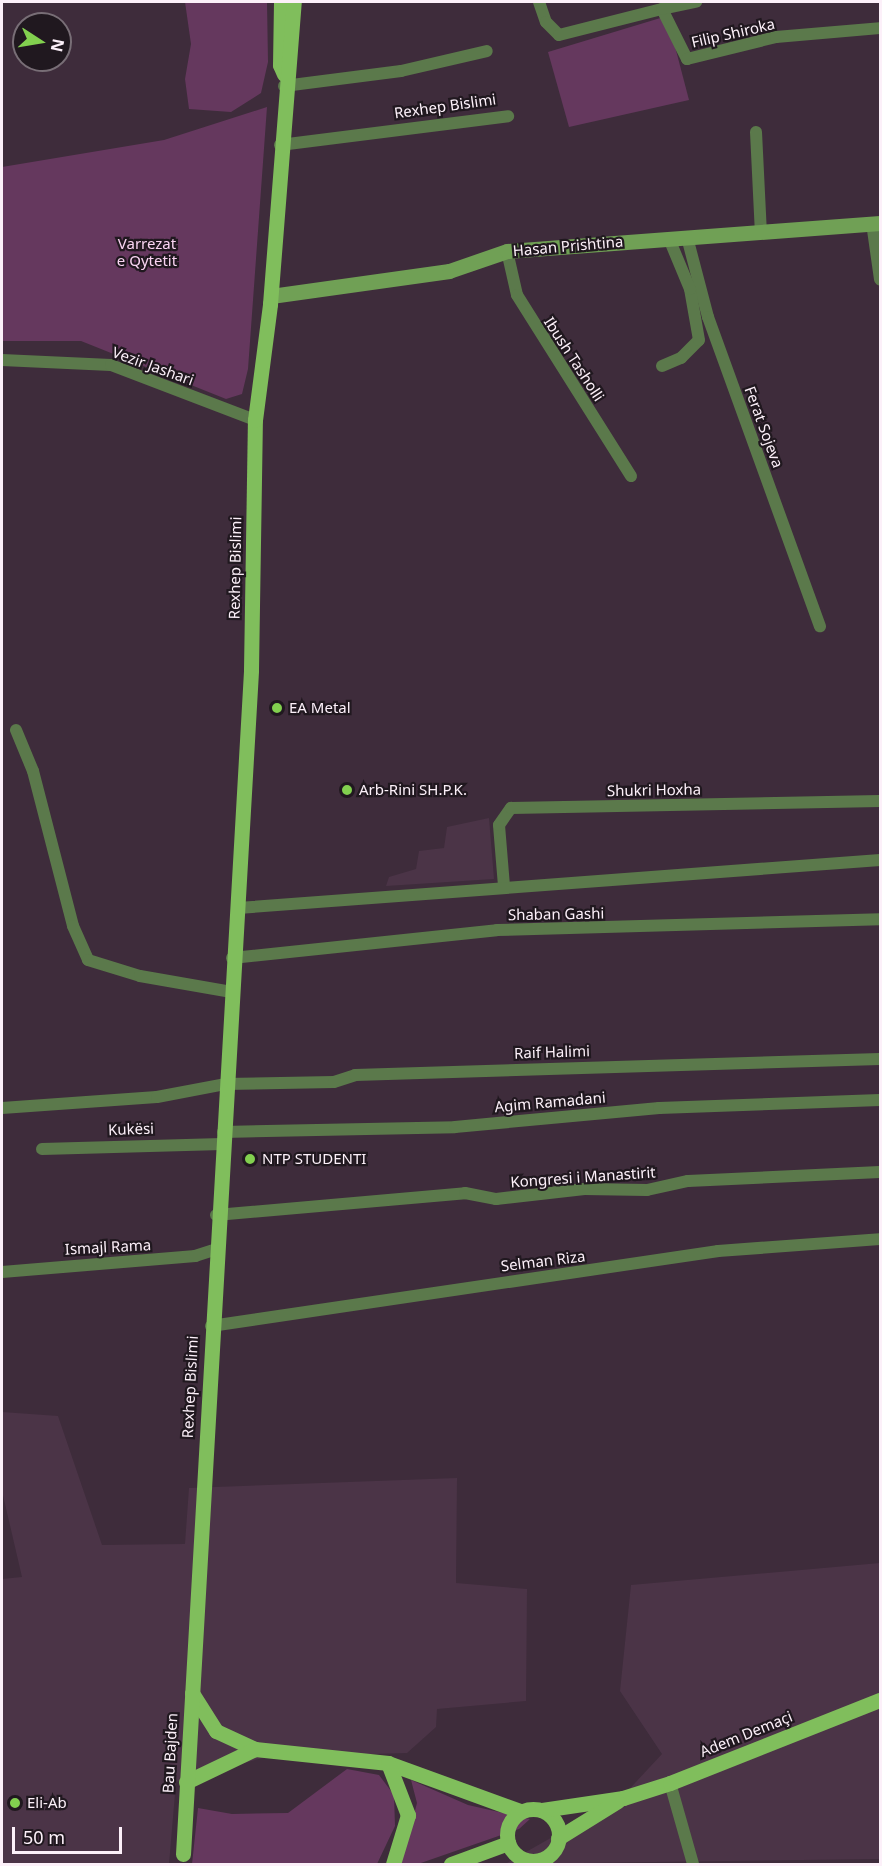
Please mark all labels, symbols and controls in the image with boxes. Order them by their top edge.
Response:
north arrow [12,12,72,72]
street label: Filip Shiroka [689,15,777,51]
text: N [46,37,70,54]
street label: Rexhep Bislimi [393,90,497,122]
street label: Hasan Prishtina [512,232,624,260]
park label: Varrezat e Qytetit [117,234,177,269]
street label: Ibush Tasholli [540,314,608,404]
street label: Vezir Jashari [110,343,196,389]
street label: Ferat Sojeva [741,384,787,470]
street label: Rexhep Bislimi [225,516,245,620]
place label: EA Metal [289,699,351,717]
marker: EA Metal [270,701,284,715]
street label: Shukri Hoxha [607,780,701,800]
place label: Arb-Rini SH.P.K. [359,781,467,799]
marker: Arb-Rini SH.P.K. [340,783,354,797]
street label: Shaban Gashi [508,904,604,924]
street label: Raif Halimi [514,1042,590,1062]
street label: Agim Ramadani [494,1088,606,1116]
street label: Kukësi [108,1119,154,1139]
place label: NTP STUDENTI [262,1150,366,1168]
marker: NTP STUDENTI [243,1152,257,1166]
street label: Kongresi i Manastirit [510,1163,656,1191]
street label: Ismajl Rama [64,1236,152,1258]
street label: Selman Riza [500,1247,586,1275]
street label: Rexhep Bislimi [178,1335,202,1439]
street label: Adem Demaçi [697,1707,795,1761]
street label: Bau Bajden [159,1712,181,1794]
place label: Eli-Ab [27,1794,67,1812]
marker: Eli-Ab [8,1796,22,1810]
scale bar [15,1815,124,1853]
text: 50 m [23,1825,65,1849]

